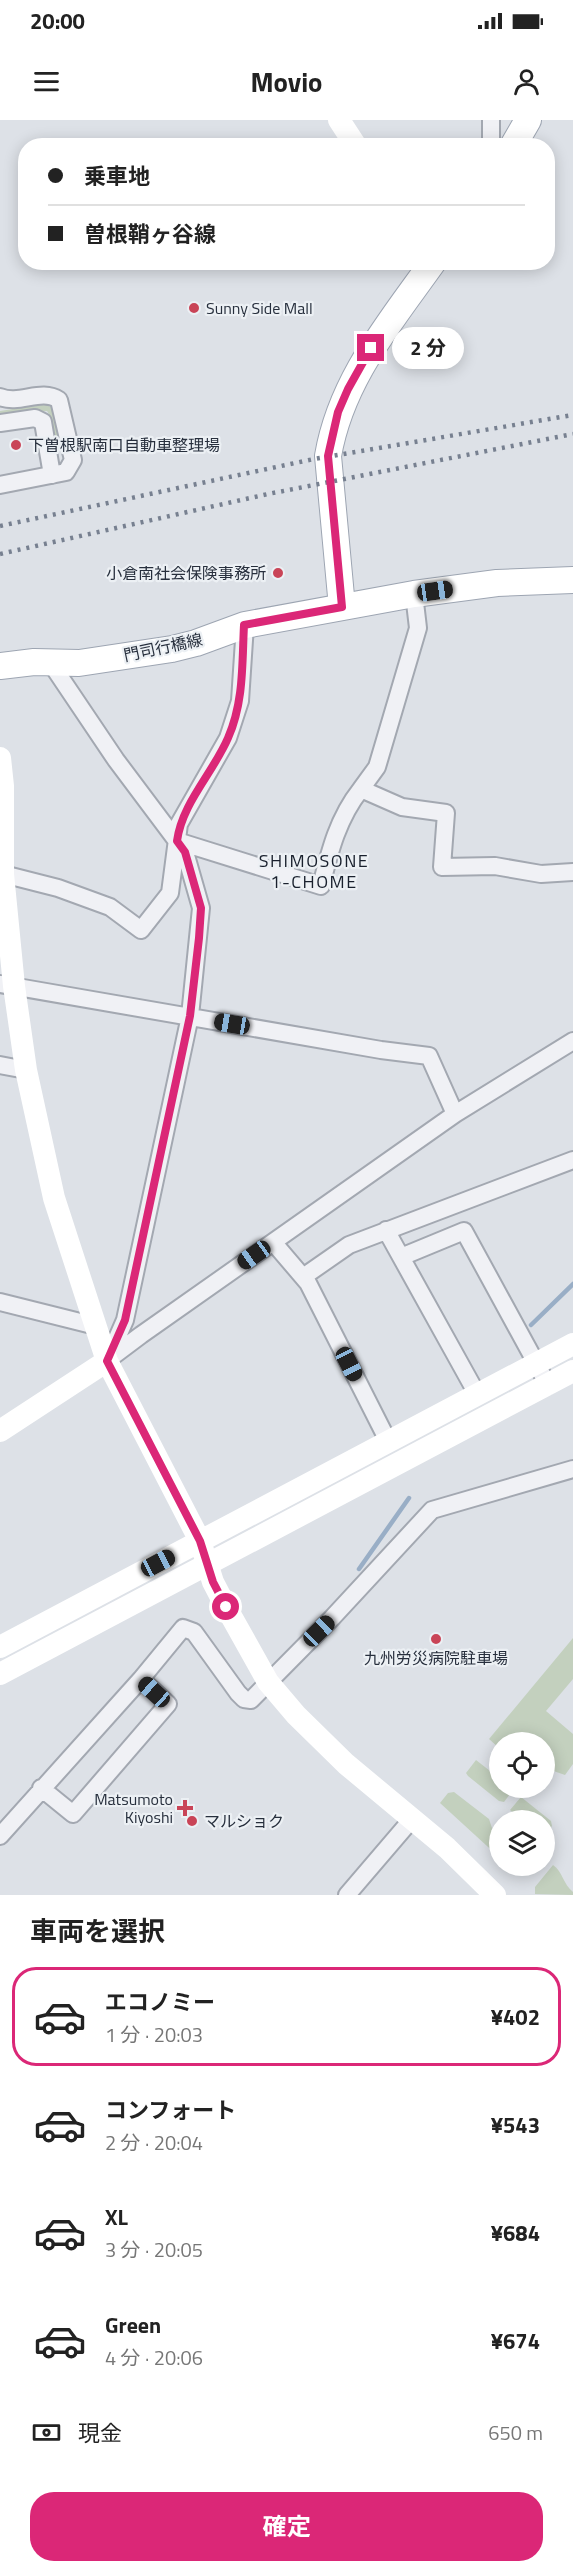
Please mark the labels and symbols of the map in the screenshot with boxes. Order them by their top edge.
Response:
place label: Sunny Side Mall [206,296,313,320]
marker: Sunny Side Mall [187,301,201,315]
callout: 2 分 [392,327,464,369]
route end [357,334,384,361]
place label: 下曽根駅南口自動車整理場 [28,433,220,457]
marker: 下曽根駅南口自動車整理場 [9,438,23,452]
place label: 小倉南社会保険事務所 [106,561,266,585]
marker: 小倉南社会保険事務所 [271,566,285,580]
car [416,580,454,602]
street label: 門司行橋線 [121,627,205,667]
district label: SHIMOSONE 1-CHOME [259,847,369,895]
car [213,1012,251,1036]
car [234,1237,274,1273]
car [333,1344,365,1384]
car [138,1547,178,1579]
route start [212,1593,239,1620]
car [300,1612,338,1650]
marker: 九州労災病院駐車場 [429,1632,443,1646]
place label: 九州労災病院駐車場 [364,1646,508,1670]
car [135,1673,173,1711]
place label: Matsumoto Kiyoshi [94,1787,173,1829]
marker: Matsumoto Kiyoshi [178,1801,192,1815]
place label: マルショク [204,1809,284,1833]
marker: マルショク [185,1814,199,1828]

